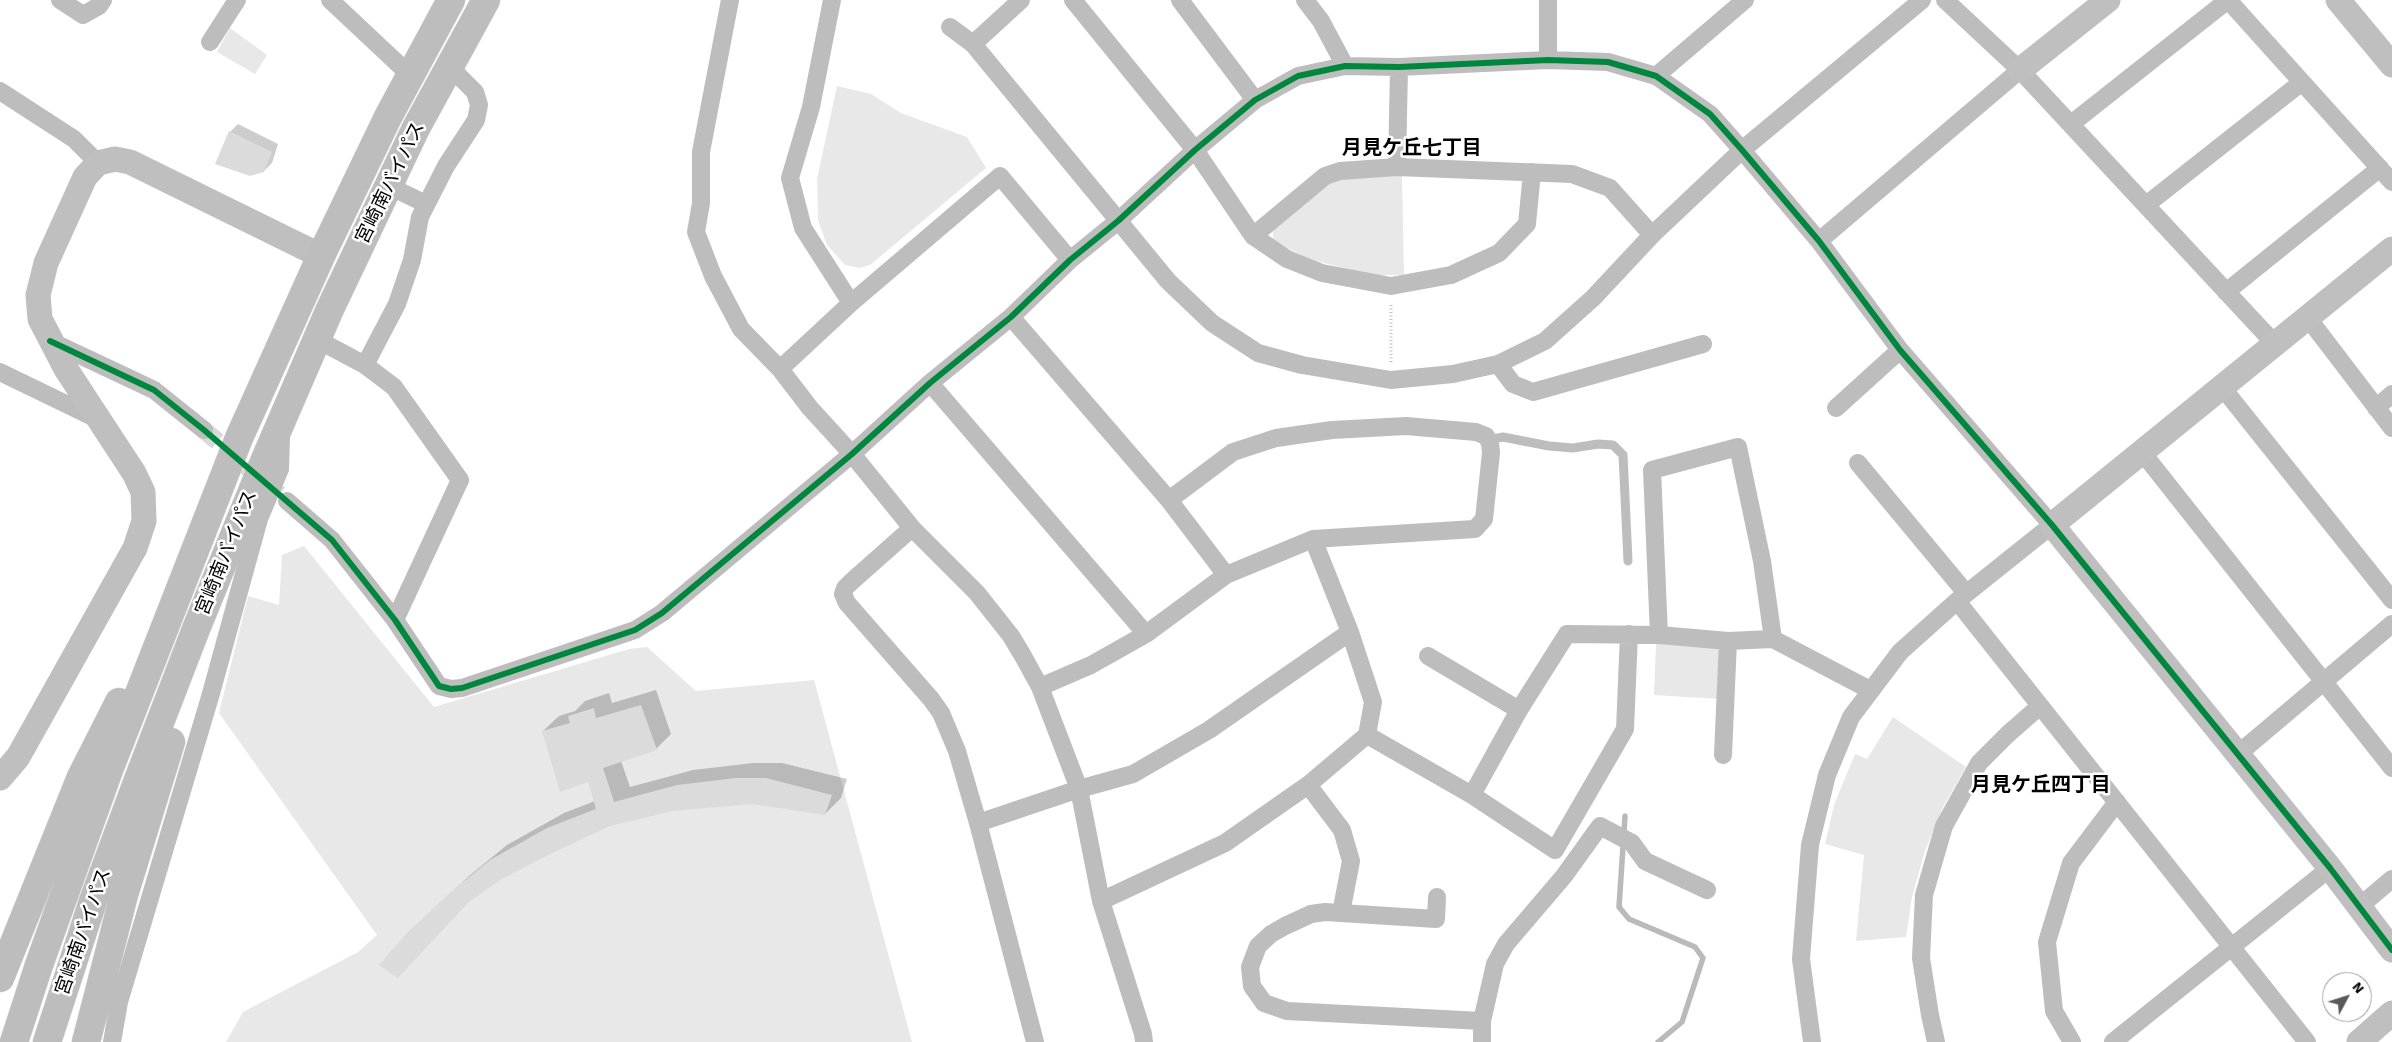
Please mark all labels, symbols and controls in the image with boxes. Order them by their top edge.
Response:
street label: 宮崎南バイパス [352,118,430,248]
district label: 月見ケ丘七丁目 [1342,137,1482,161]
street label: 宮崎南バイパス [192,487,262,619]
district label: 月見ケ丘四丁目 [1971,774,2111,798]
street label: 宮崎南バイパス [52,865,116,999]
north arrow [2322,972,2372,1022]
text: N [2348,978,2368,997]

